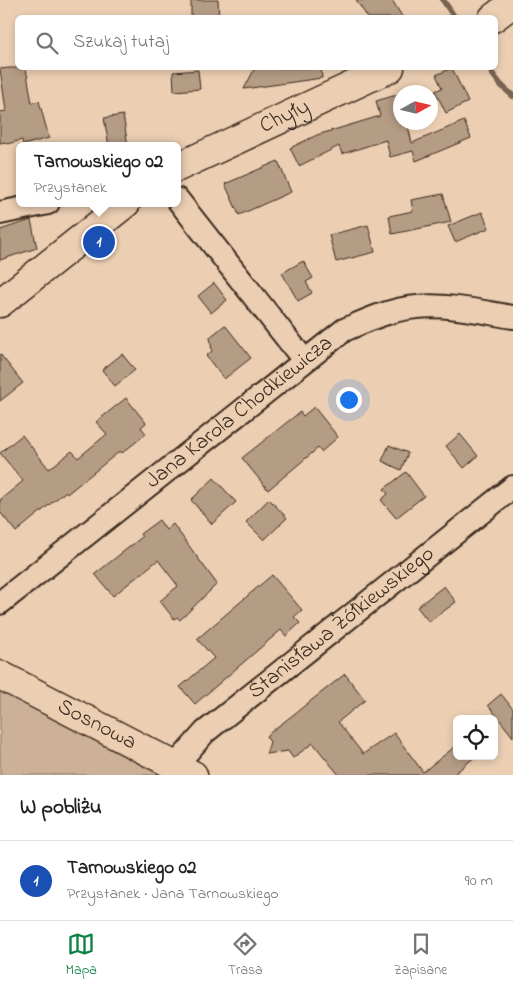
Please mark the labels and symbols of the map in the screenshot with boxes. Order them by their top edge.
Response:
north arrow [393,85,438,130]
street label: Chyły [255,92,316,143]
pin: 1 [83,223,115,261]
street label: Jana Karola Chodkiewicza [139,328,340,497]
your location [336,387,362,413]
street label: Stanisława Żółkiewskiego [242,539,442,708]
street label: Sosnowa [51,691,142,759]

